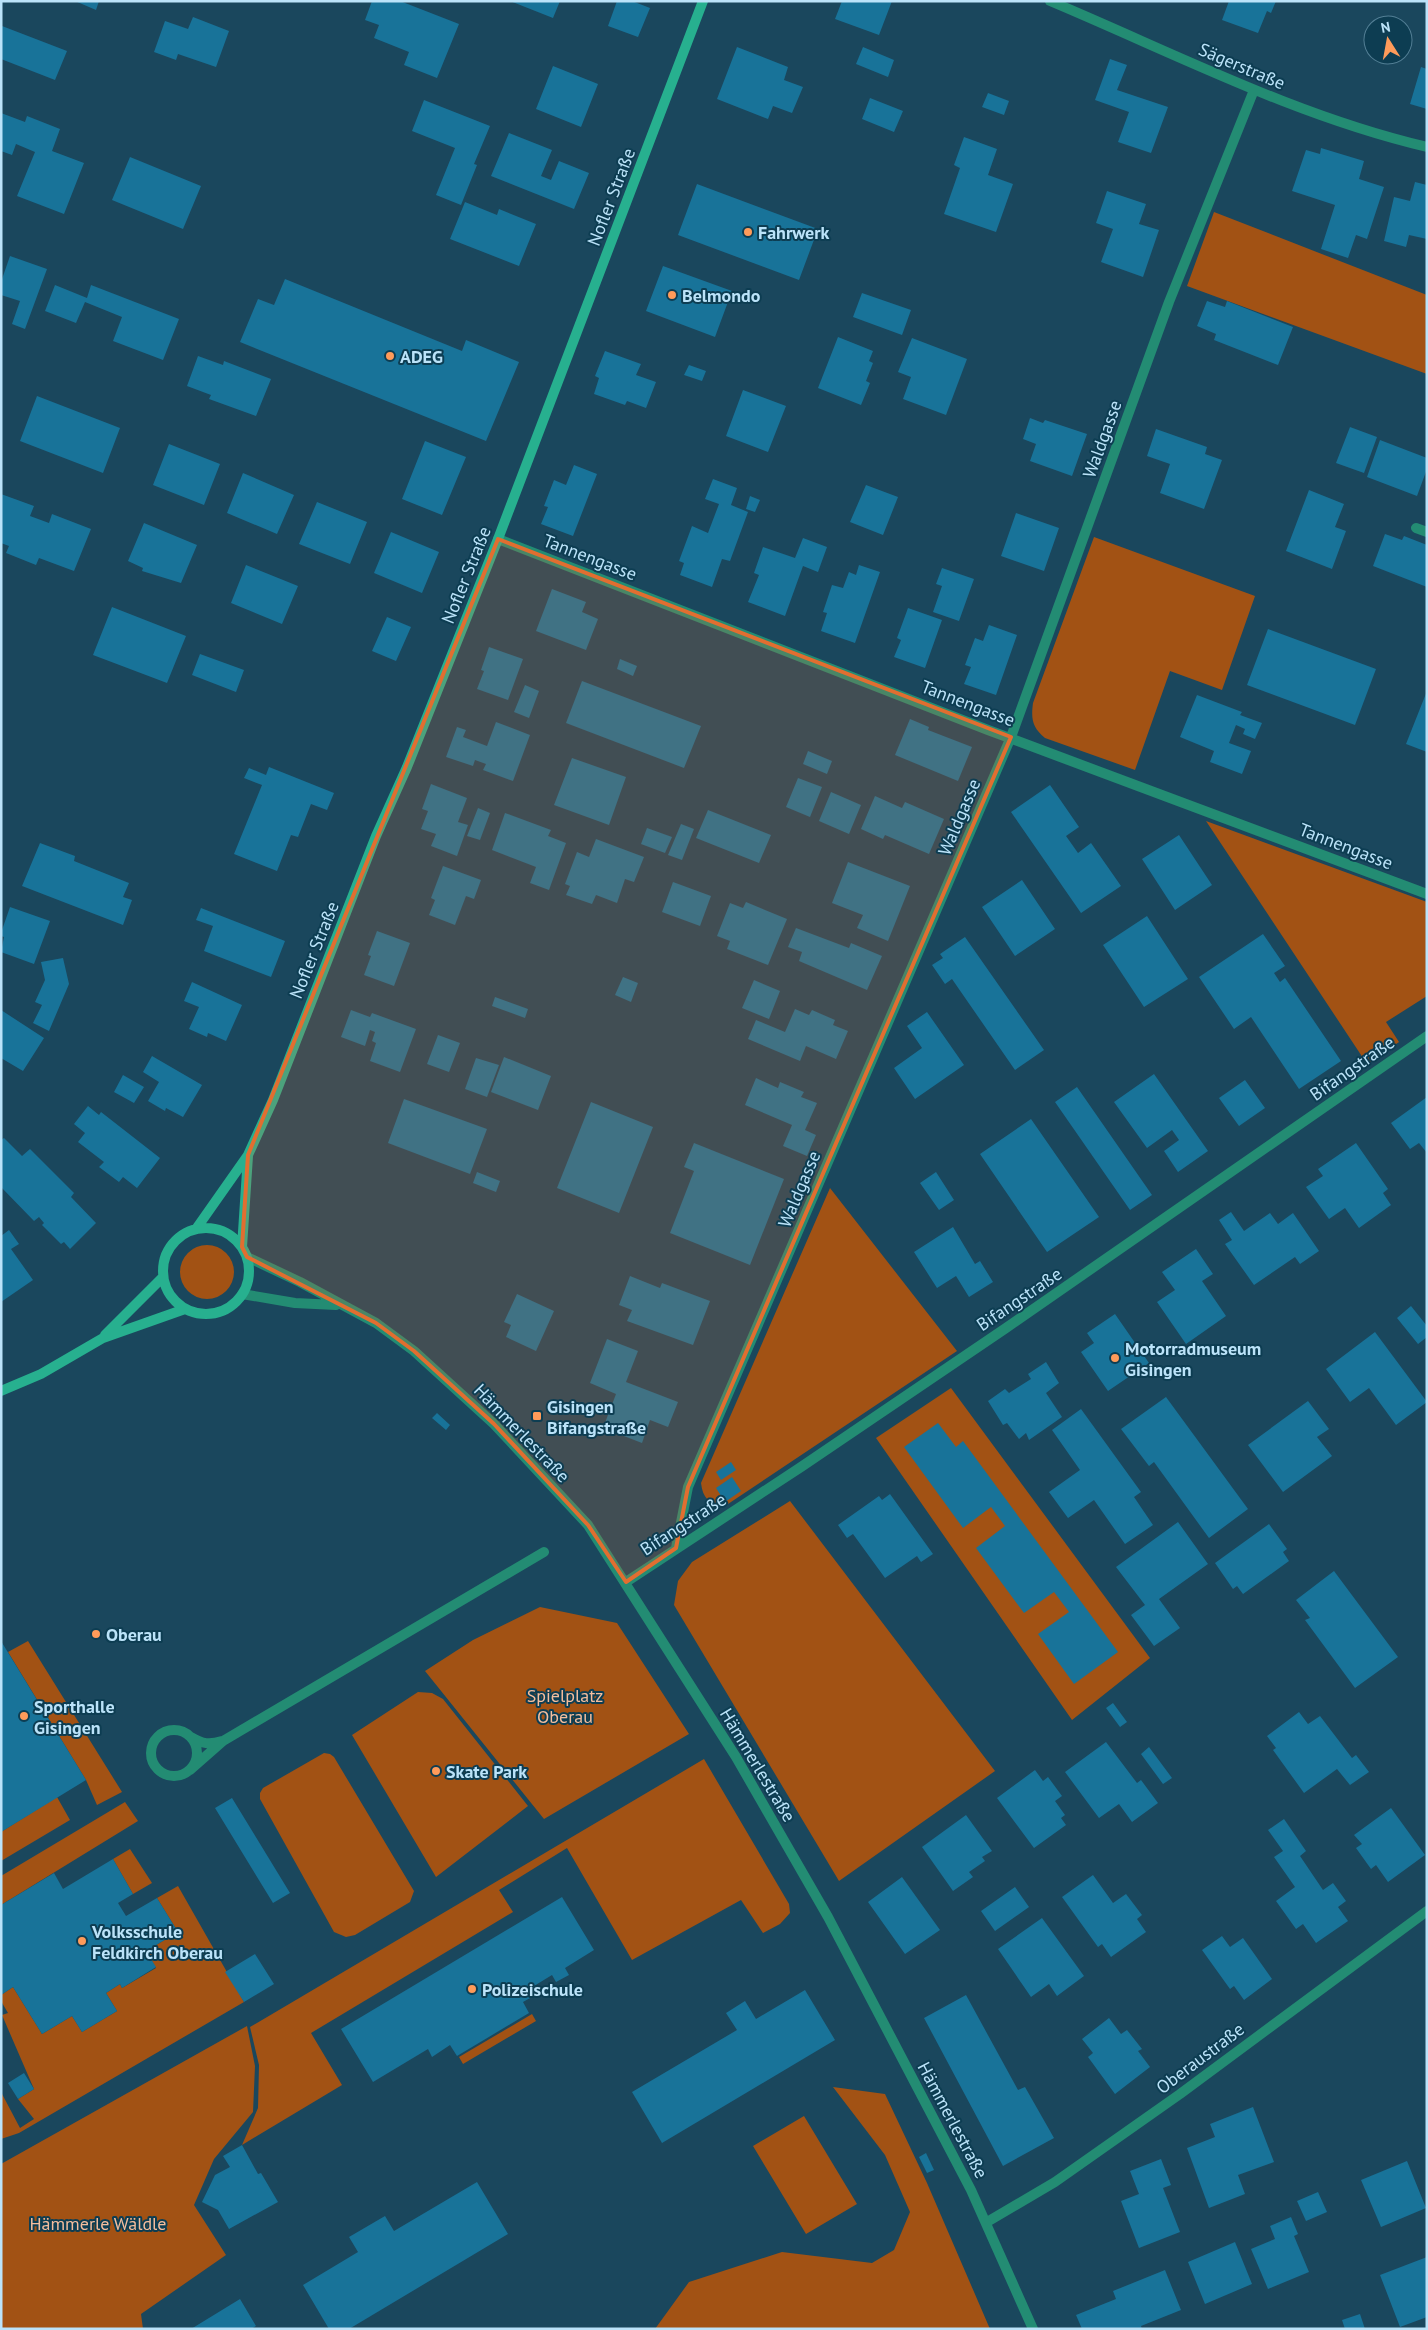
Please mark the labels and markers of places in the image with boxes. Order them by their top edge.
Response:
place label: Fahrwerk [758,221,829,244]
marker: Fahrwerk [742,226,754,238]
place label: Belmondo [682,284,761,307]
marker: Belmondo [666,289,678,301]
place label: ADEG [400,345,443,368]
marker: ADEG [384,350,396,362]
place label: Motorradmuseum Gisingen [1125,1337,1261,1381]
marker: Motorradmuseum Gisingen [1109,1352,1121,1364]
place label: Gisingen Bifangstraße [547,1395,646,1439]
marker: Gisingen Bifangstraße [531,1410,543,1422]
place label: Oberau [106,1623,162,1646]
marker: Oberau [90,1628,102,1640]
place label: Sporthalle Gisingen [34,1695,115,1739]
marker: Sporthalle Gisingen [18,1710,30,1722]
place label: Skate Park [446,1760,527,1783]
marker: Skate Park [430,1765,442,1777]
place label: Volksschule Feldkirch Oberau [91,1920,223,1964]
marker: Volksschule Feldkirch Oberau [76,1935,88,1947]
place label: Polizeischule [482,1978,583,2001]
marker: Polizeischule [466,1983,478,1995]

